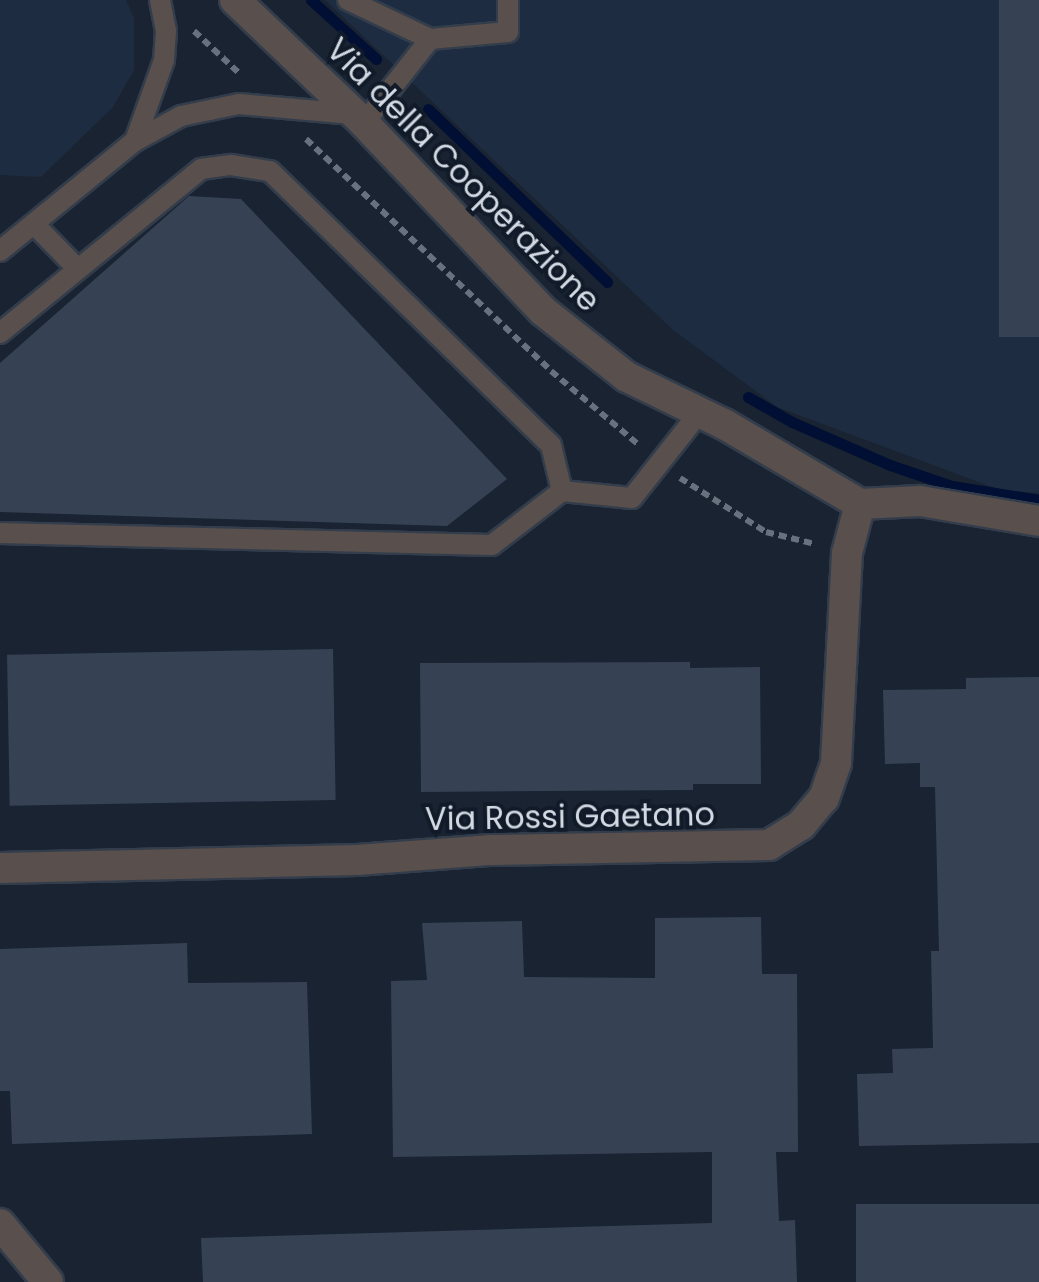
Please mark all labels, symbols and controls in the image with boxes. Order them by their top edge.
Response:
street label: Via della Cooperazione [318,30,608,320]
street label: Via Rossi Gaetano [425,795,715,839]

